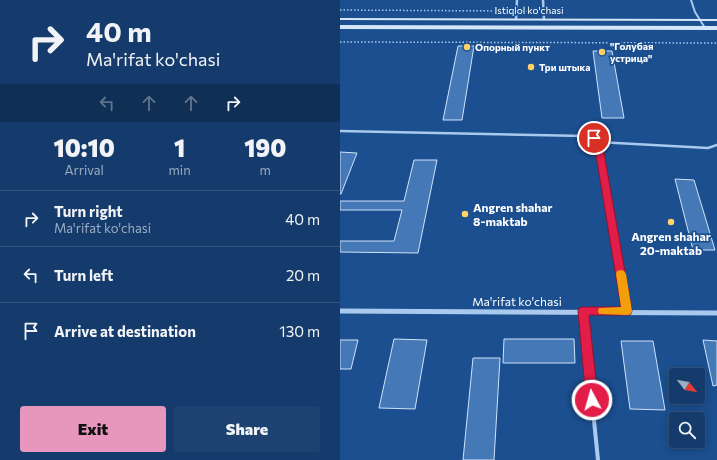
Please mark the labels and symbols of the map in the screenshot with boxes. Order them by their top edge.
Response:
street label: Istiqlol ko'chasi [494,4,564,16]
place label: "Голубая устрица" [610,40,654,64]
place label: Опорный пункт [475,41,550,53]
marker: Опорный пункт [462,42,472,52]
marker: "Голубая устрица" [597,47,607,57]
place label: Три штыка [539,61,590,73]
marker: Три штыка [526,62,536,72]
pin [577,121,611,155]
place label: Angren shahar 8-maktab [473,200,553,228]
marker: Angren shahar 8-maktab [460,209,470,219]
marker: Angren shahar 20-maktab [666,217,676,227]
place label: Angren shahar 20-maktab [631,229,711,257]
street label: Ma'rifat ko'chasi [472,294,562,308]
north arrow [669,368,705,404]
position arrow [571,379,613,421]

